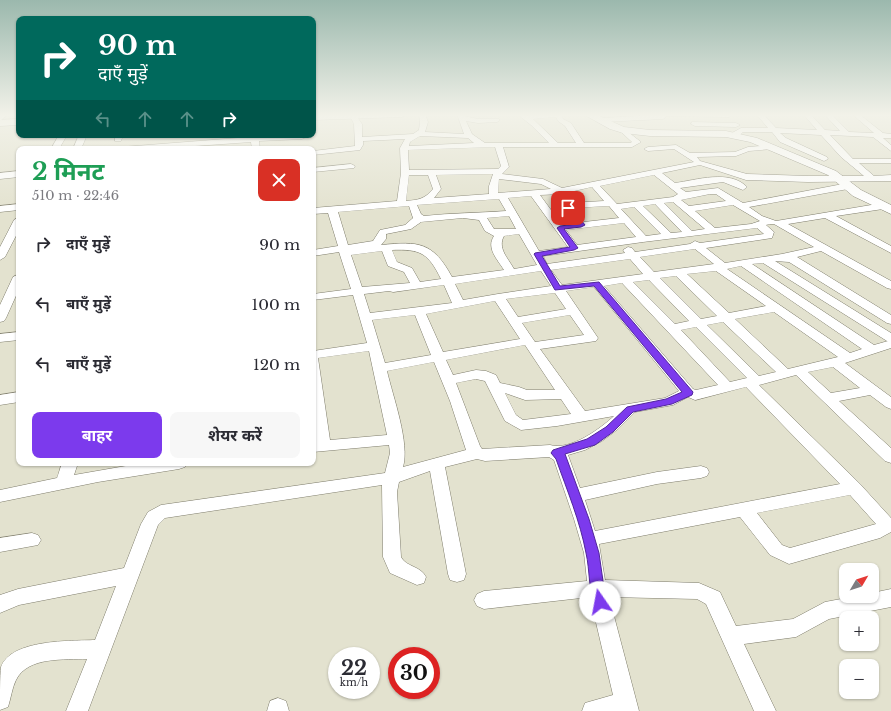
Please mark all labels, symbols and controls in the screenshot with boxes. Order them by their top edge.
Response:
text: 90 m [98,28,176,63]
icon: right [32,32,84,84]
text: दाएँ मुड़ें [98,63,148,85]
icon: left [92,108,114,130]
icon: ahead [134,108,156,130]
icon: ahead [176,108,198,130]
icon: right [218,108,240,130]
text: 2 मिनट [32,157,104,186]
button: close [258,159,300,201]
text: 510 m · 22:46 [32,187,119,204]
pin [551,191,585,225]
icon: arrive [557,197,579,219]
icon: right [32,233,54,255]
text: दाएँ मुड़ें [66,234,110,253]
text: 90 m [259,235,300,254]
icon: left [32,293,54,315]
text: बाएँ मुड़ें [66,294,111,313]
text: 100 m [251,295,300,314]
icon: left [32,353,54,375]
text: बाएँ मुड़ें [66,354,111,373]
text: 120 m [253,355,300,374]
button: बाहर [32,412,162,458]
button: शेयर करें [170,412,300,458]
north arrow [839,563,879,603]
map controls [839,563,879,699]
position arrow [579,581,621,623]
button: + [839,611,879,651]
speed limit sign: 30 [388,647,440,699]
text: 22 [341,656,367,680]
button: − [839,659,879,699]
text: km/h [340,676,368,689]

